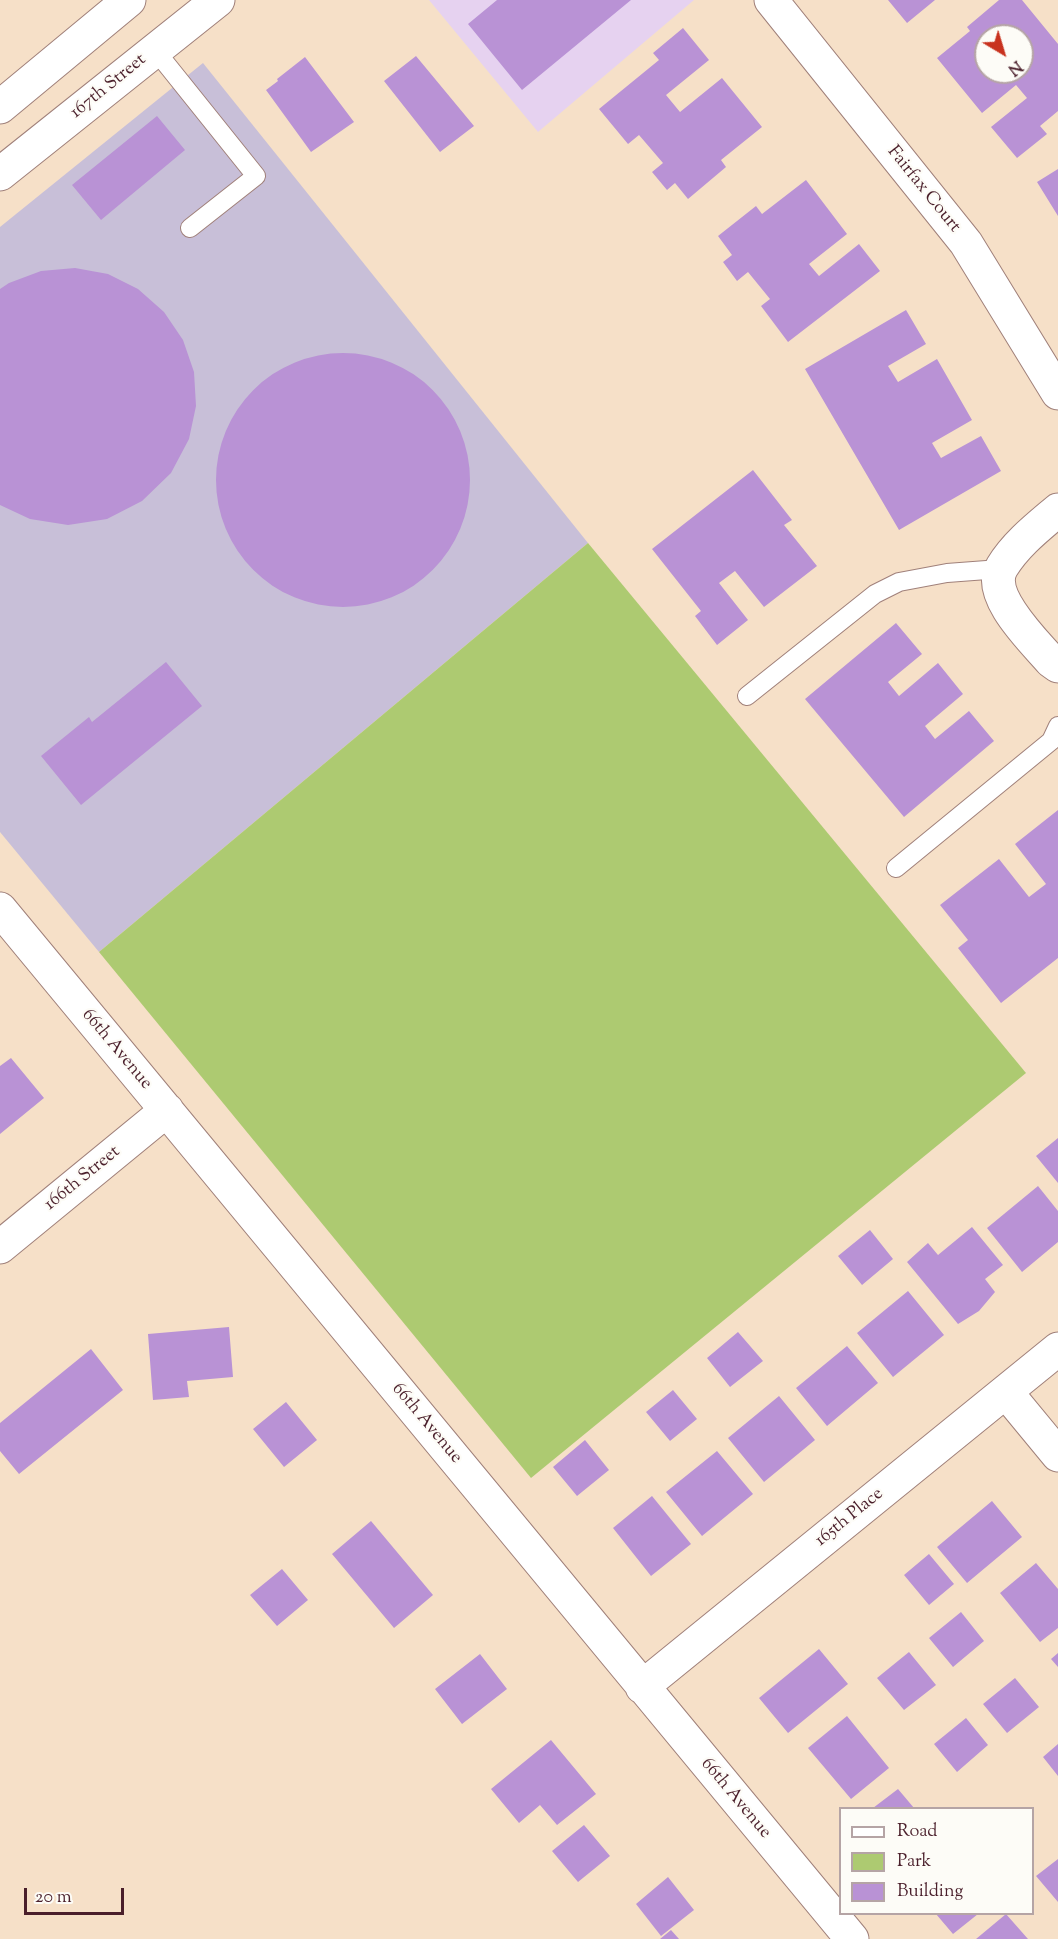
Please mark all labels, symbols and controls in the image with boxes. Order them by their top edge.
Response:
north arrow [974,24,1034,84]
street label: 167th Street [67,50,151,124]
text: N [1002,54,1026,80]
street label: Fairfax Court [882,142,964,238]
street label: 66th Avenue [76,1005,156,1095]
street label: 166th Street [41,1142,125,1216]
street label: 66th Avenue [386,1379,466,1469]
street label: 165th Place [812,1484,888,1552]
street label: 66th Avenue [695,1754,775,1844]
legend [839,1807,1034,1915]
text: Road [897,1819,937,1845]
text: Park [897,1849,931,1875]
scale bar [27,1876,128,1914]
text: Building [897,1879,963,1905]
text: 20 m [35,1885,72,1911]

